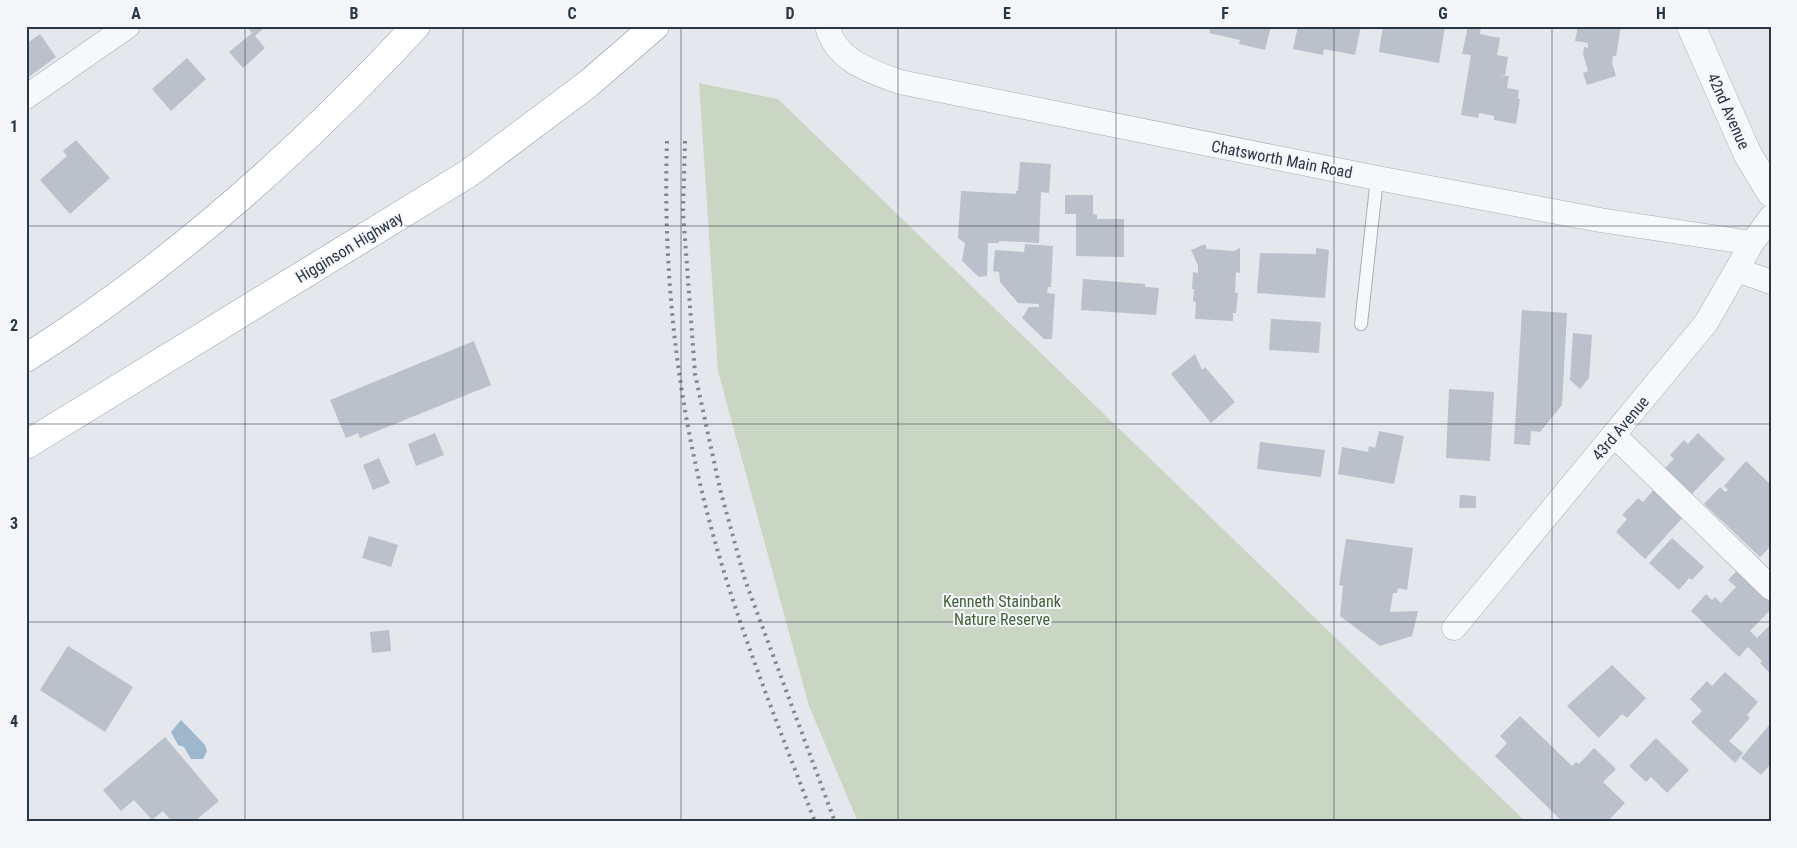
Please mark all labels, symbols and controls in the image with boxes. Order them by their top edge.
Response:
text: A [131,4,141,23]
text: B [350,4,359,23]
text: C [567,4,577,23]
text: D [785,4,795,23]
text: E [1003,4,1011,23]
text: F [1221,4,1229,23]
text: G [1438,4,1448,23]
text: H [1656,4,1666,23]
street label: 42nd Avenue [1703,70,1754,152]
text: 1 [10,117,18,136]
street label: Chatsworth Main Road [1210,136,1354,182]
street label: Higginson Highway [292,208,406,287]
text: 2 [10,316,18,335]
street label: 43rd Avenue [1588,392,1653,464]
text: 3 [10,514,18,533]
park label: Kenneth Stainbank Nature Reserve [943,592,1062,629]
text: 4 [10,712,18,731]

